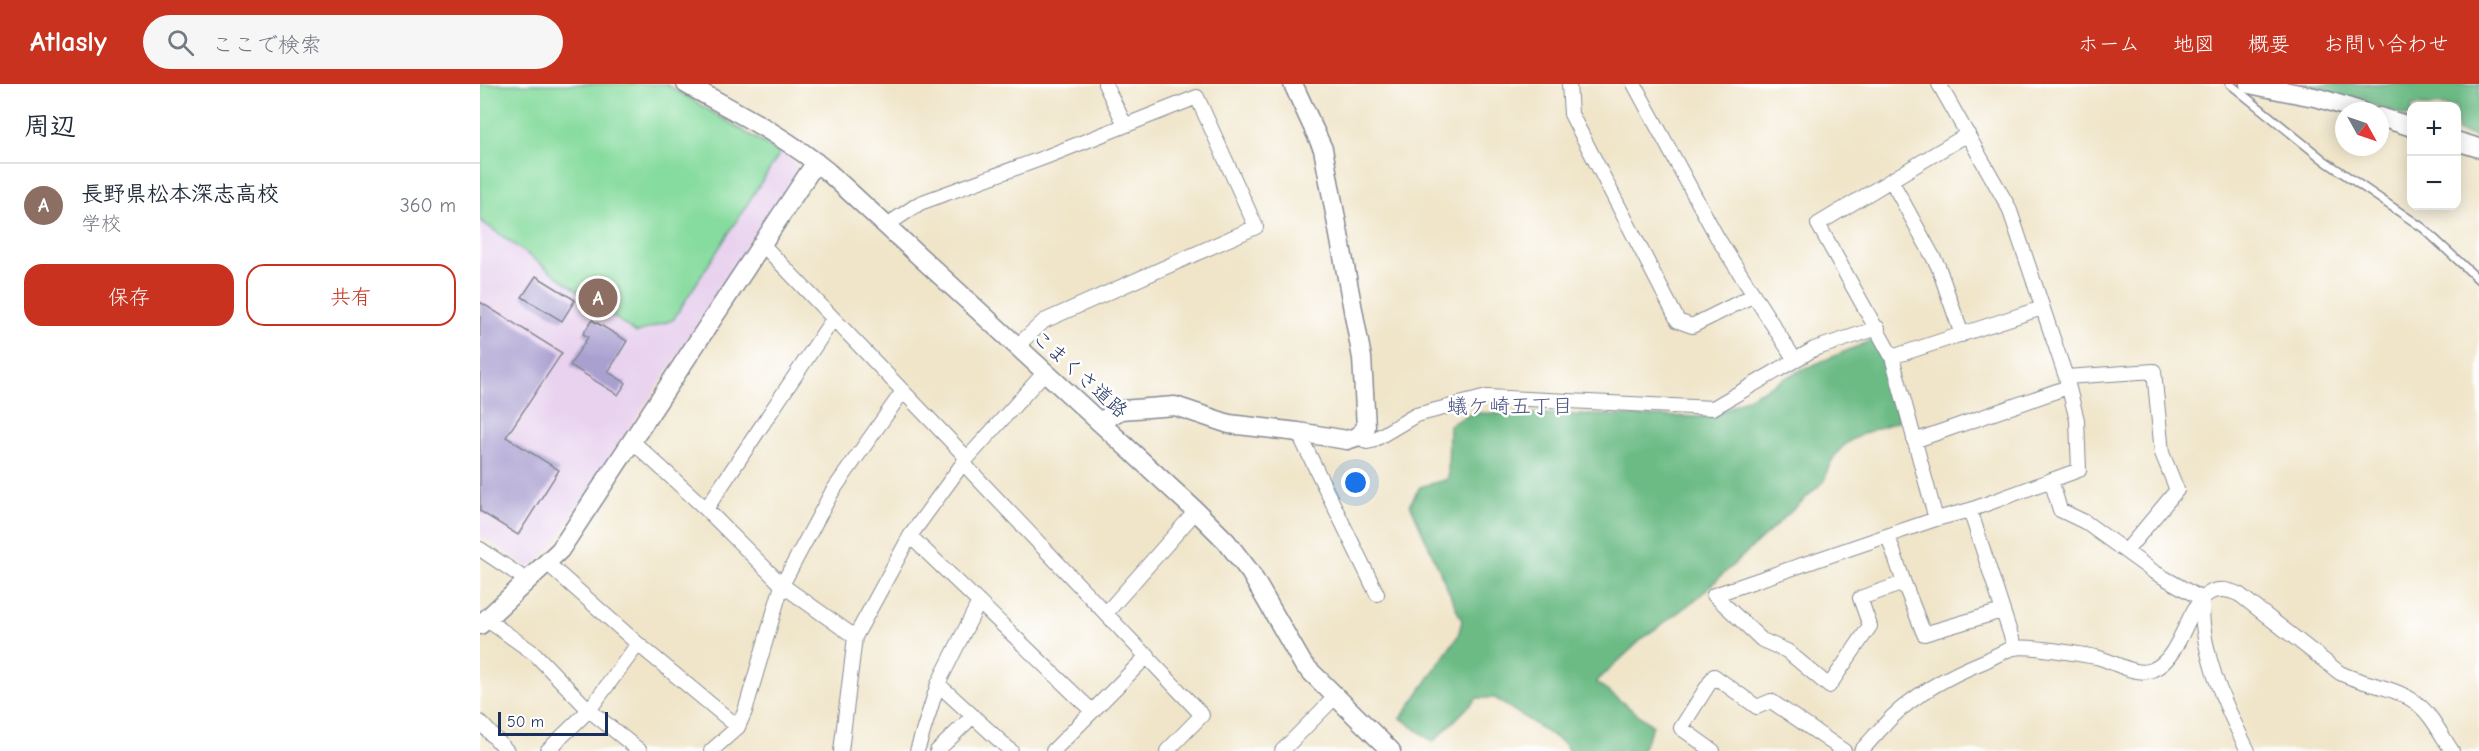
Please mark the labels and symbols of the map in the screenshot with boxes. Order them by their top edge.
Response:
north arrow [2335,102,2389,156]
pin: A [578,276,618,320]
street label: こまくさ道路 [1028,325,1132,423]
district label: 蟻ケ崎五丁目 [1447,394,1573,418]
your location [1341,468,1370,497]
scale bar [498,709,608,736]

